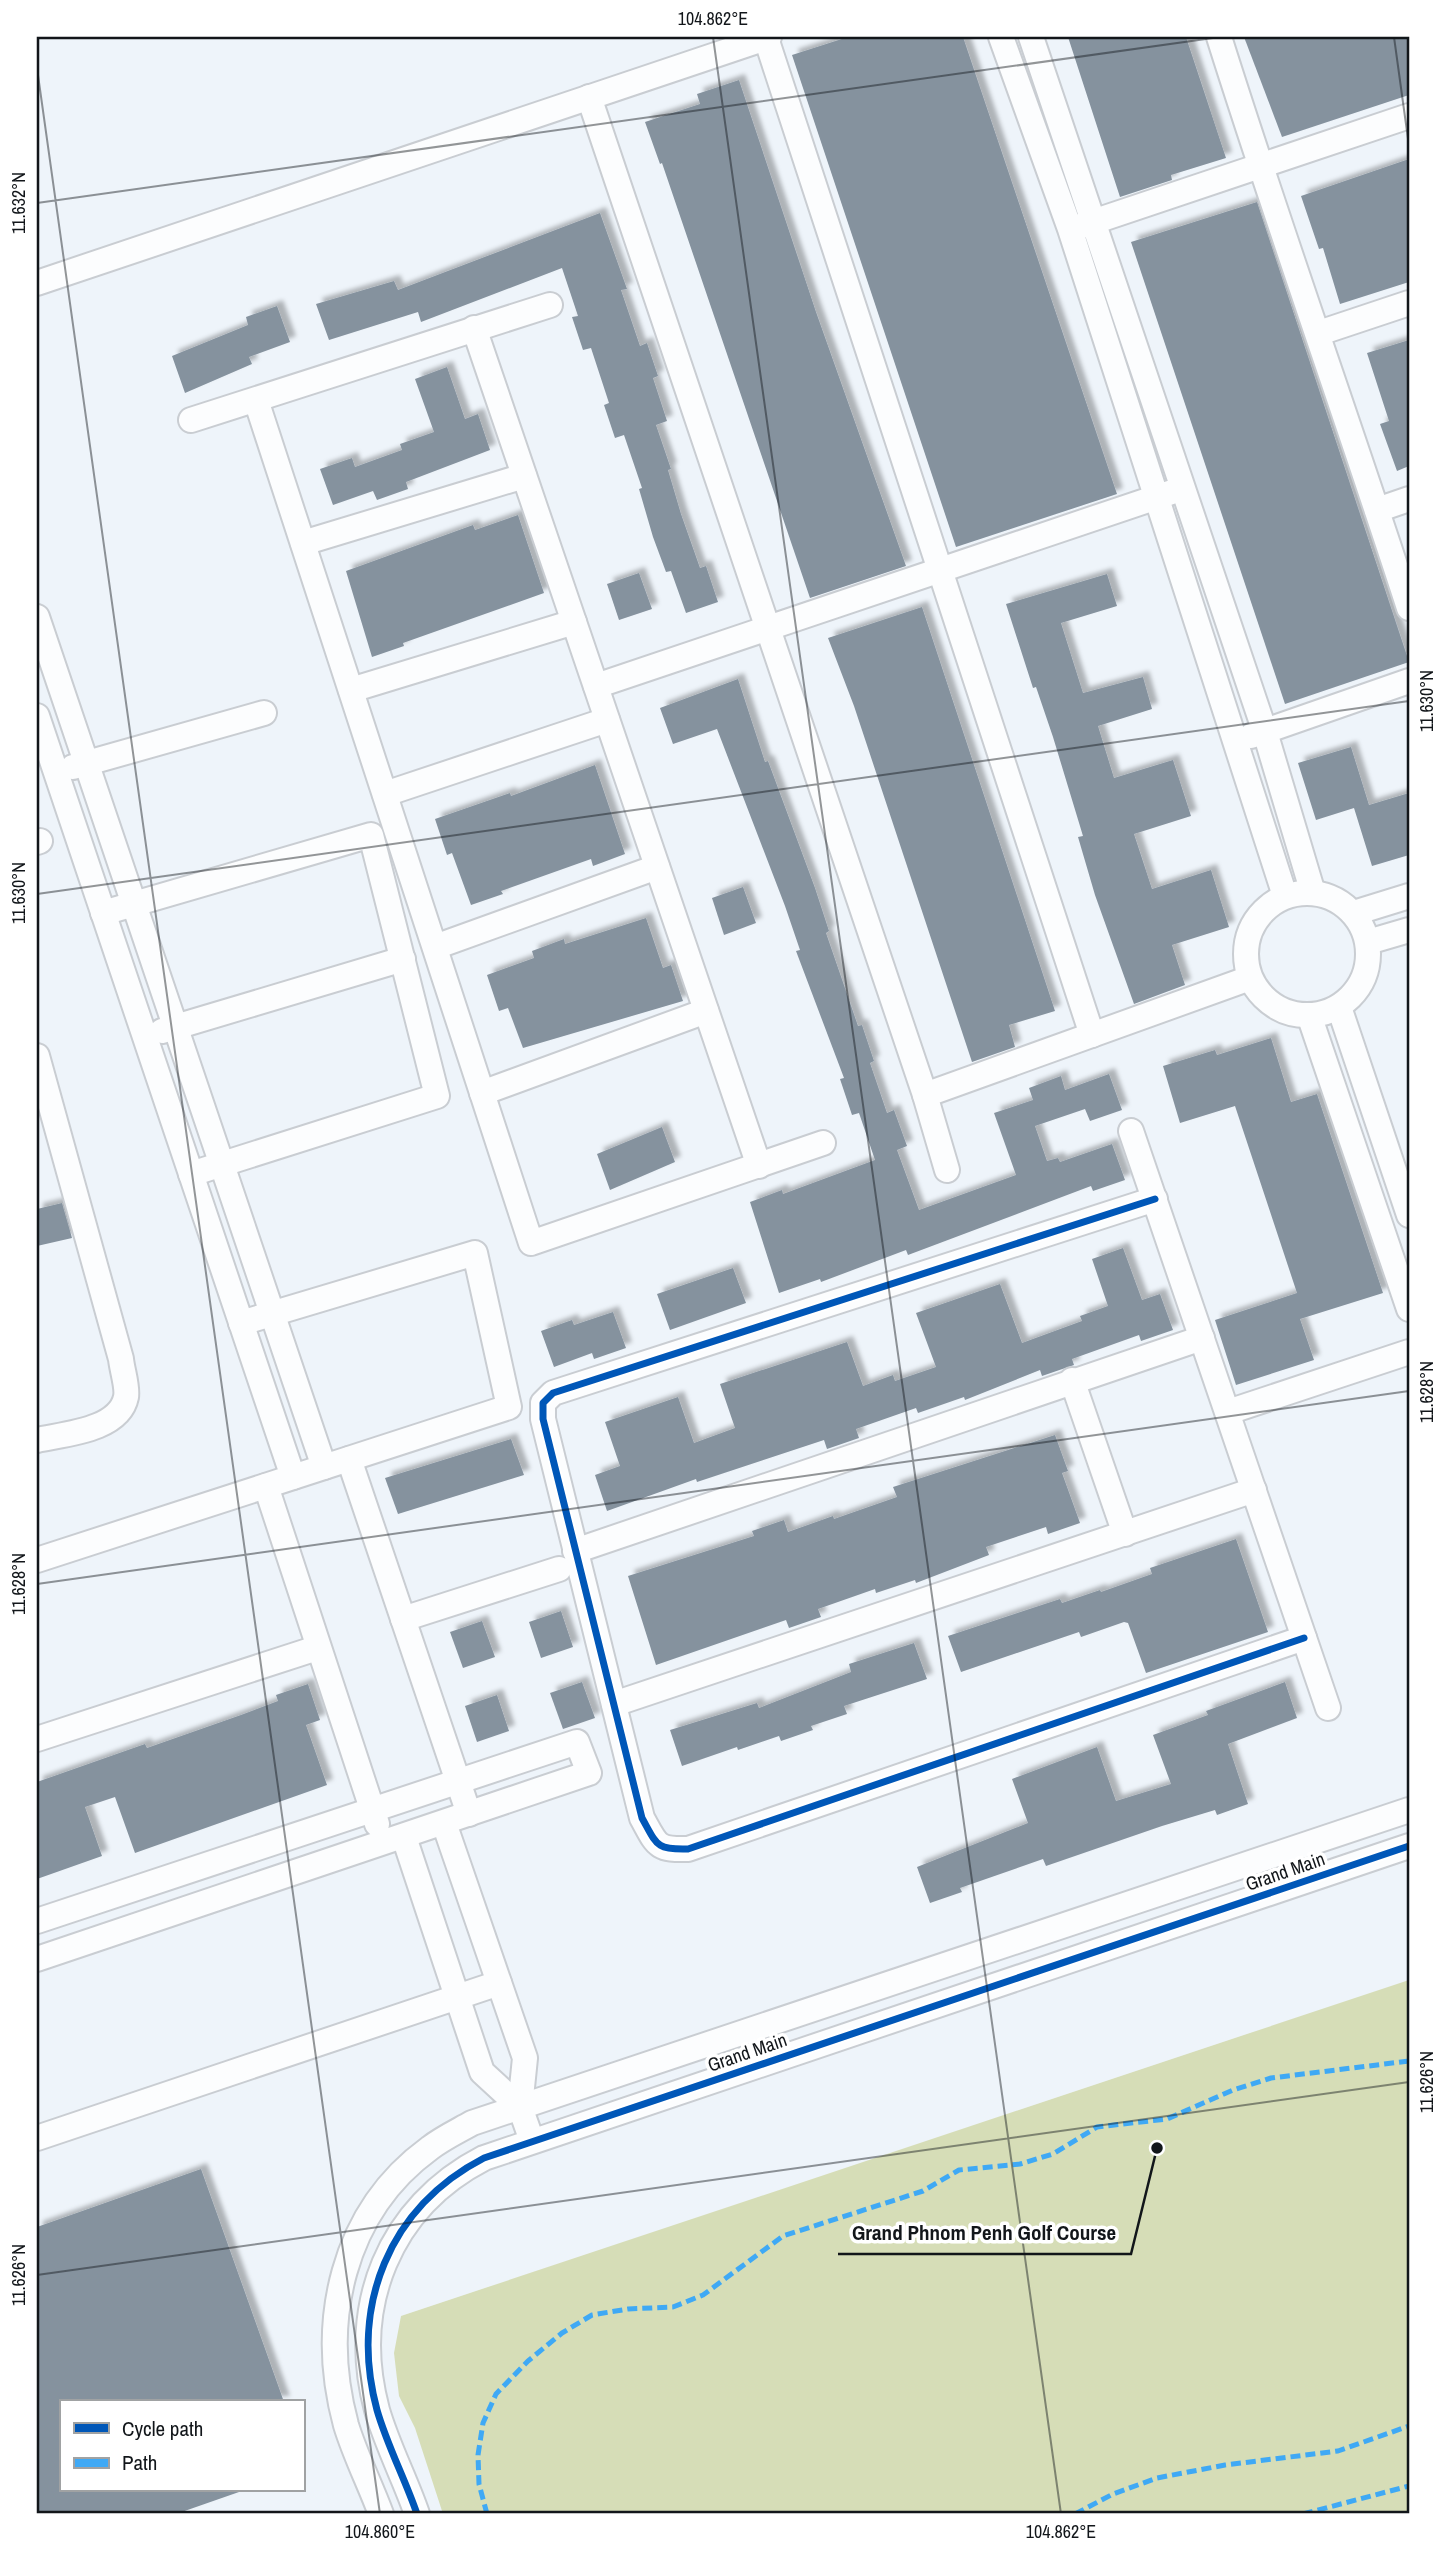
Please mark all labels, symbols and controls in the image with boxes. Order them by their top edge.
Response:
text: 104.862°E [678,6,748,31]
text: 11.632°N [6,172,31,234]
text: 11.630°N [1414,670,1439,732]
text: 11.630°N [6,862,31,924]
text: 11.628°N [1414,1361,1439,1423]
text: 11.628°N [6,1553,31,1615]
street label: Grand Main [1242,1845,1328,1897]
street label: Grand Main [704,2026,790,2078]
text: 11.626°N [1414,2051,1439,2113]
callout: Grand Phnom Penh Golf Course [838,2212,1131,2254]
text: Grand Phnom Penh Golf Course [852,2218,1116,2247]
text: 11.626°N [6,2244,31,2306]
legend [60,2400,304,2492]
text: Cycle path [122,2414,203,2443]
text: Path [122,2448,157,2477]
text: 104.860°E [345,2519,415,2544]
text: 104.862°E [1026,2519,1096,2544]

